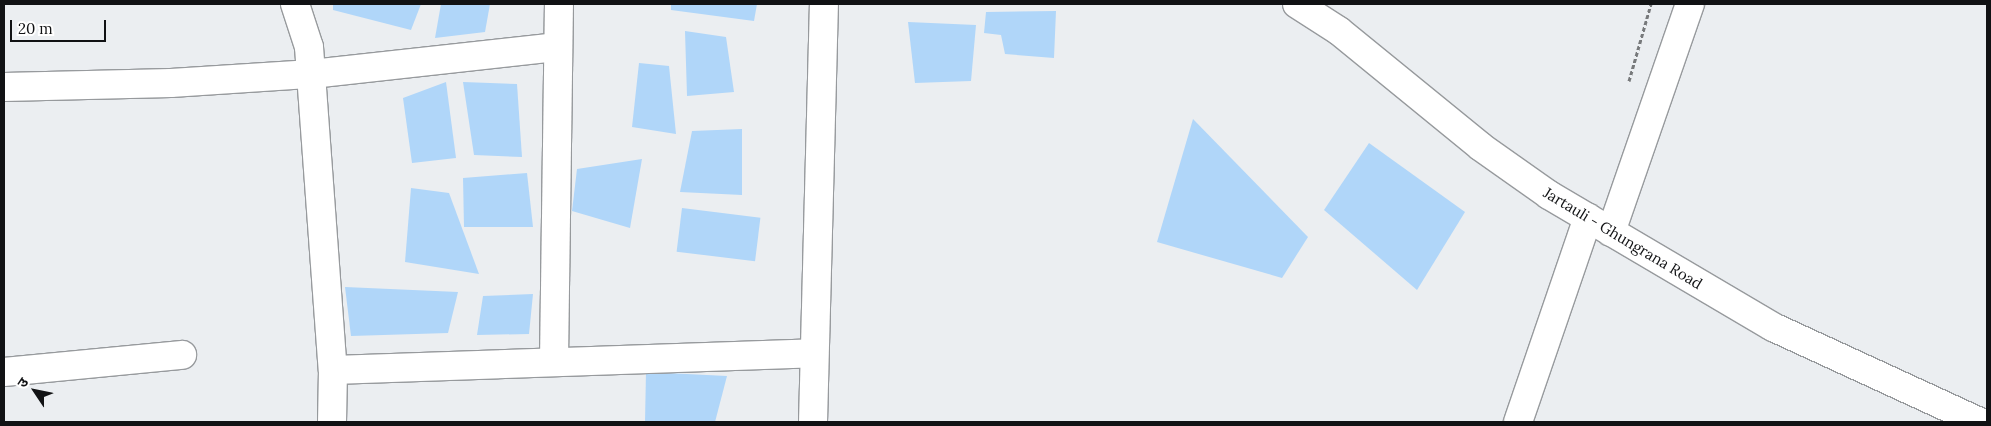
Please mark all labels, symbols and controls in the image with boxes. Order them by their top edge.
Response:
scale bar [12,10,109,42]
text: 20 m [18,19,53,38]
street label: Jartauli - Ghungrana Road [1540,183,1706,293]
north arrow [10,366,60,416]
text: उ [13,374,32,391]

